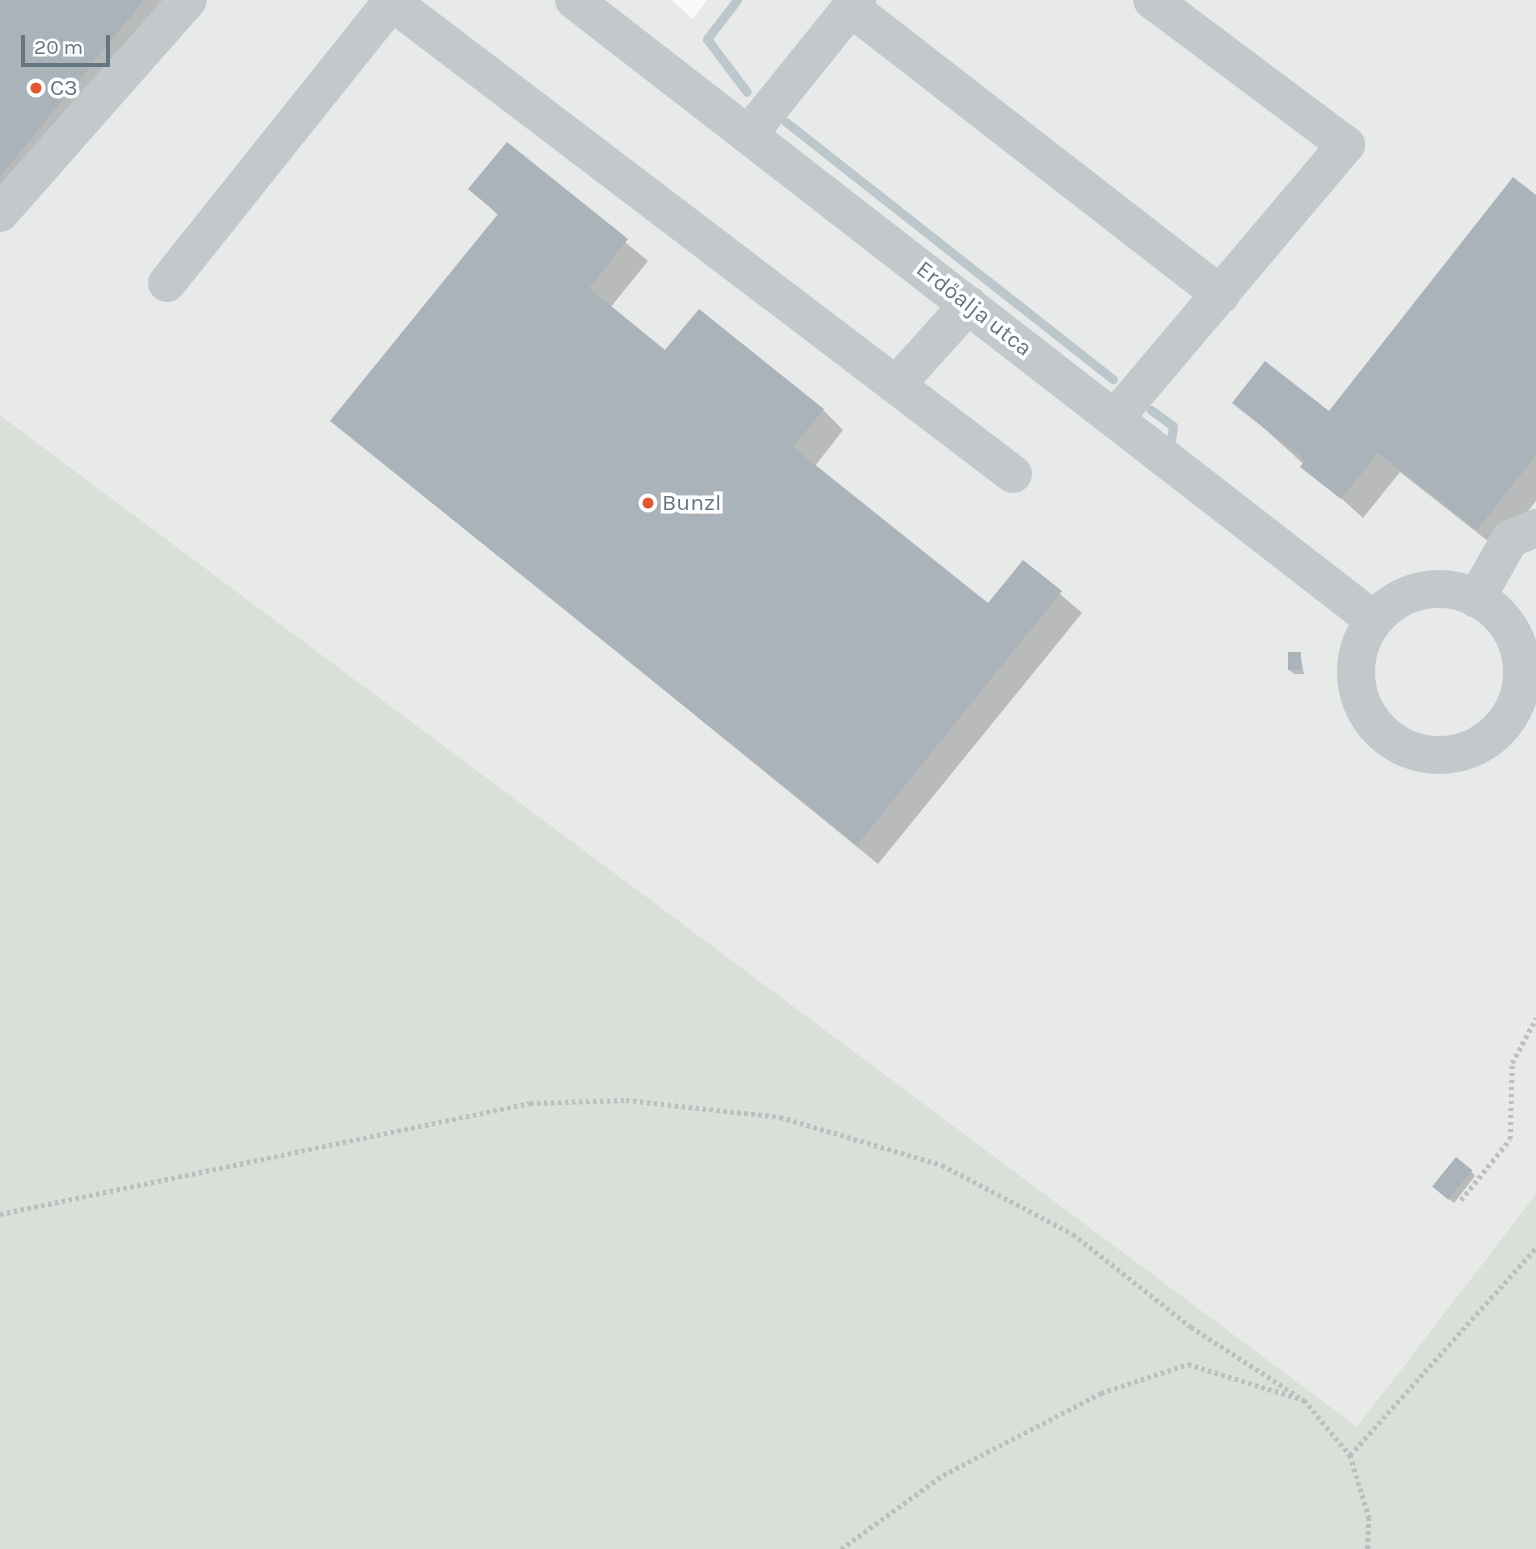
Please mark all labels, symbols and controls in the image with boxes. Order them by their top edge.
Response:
scale bar [24,21,114,65]
text: 20 m [34,35,83,59]
place label: C3 [50,74,78,102]
marker: C3 [28,80,44,96]
street label: Erdőalja utca [911,255,1037,363]
place label: Bunzl [662,489,721,517]
marker: Bunzl [640,495,656,511]

